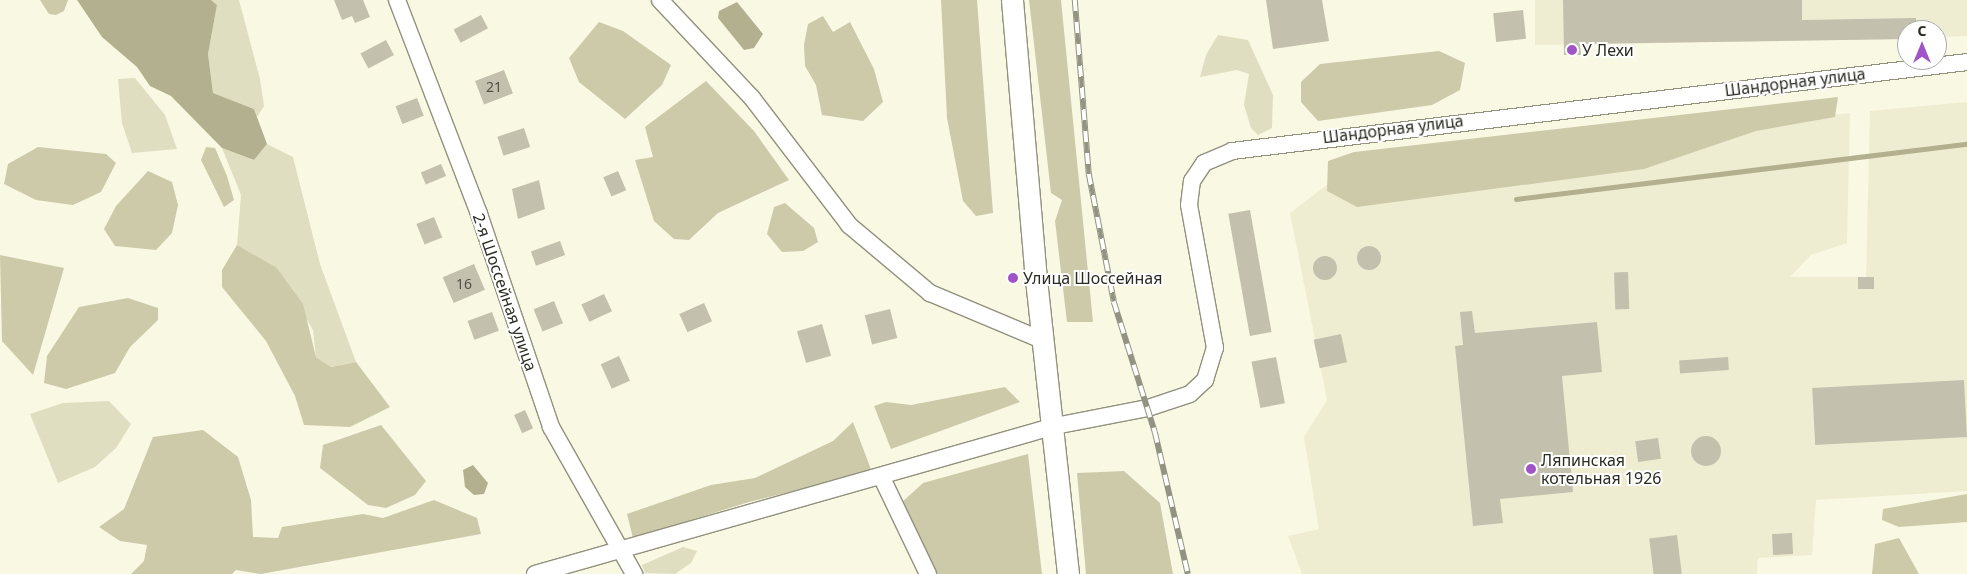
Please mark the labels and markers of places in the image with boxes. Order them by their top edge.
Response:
place label: У Лехи [1582,40,1634,60]
marker: У Лехи [1566,44,1578,56]
place label: Улица Шоссейная [1023,268,1162,288]
marker: Улица Шоссейная [1007,272,1019,284]
place label: Ляпинская котельная 1926 [1541,450,1661,488]
marker: Ляпинская котельная 1926 [1525,463,1537,475]

